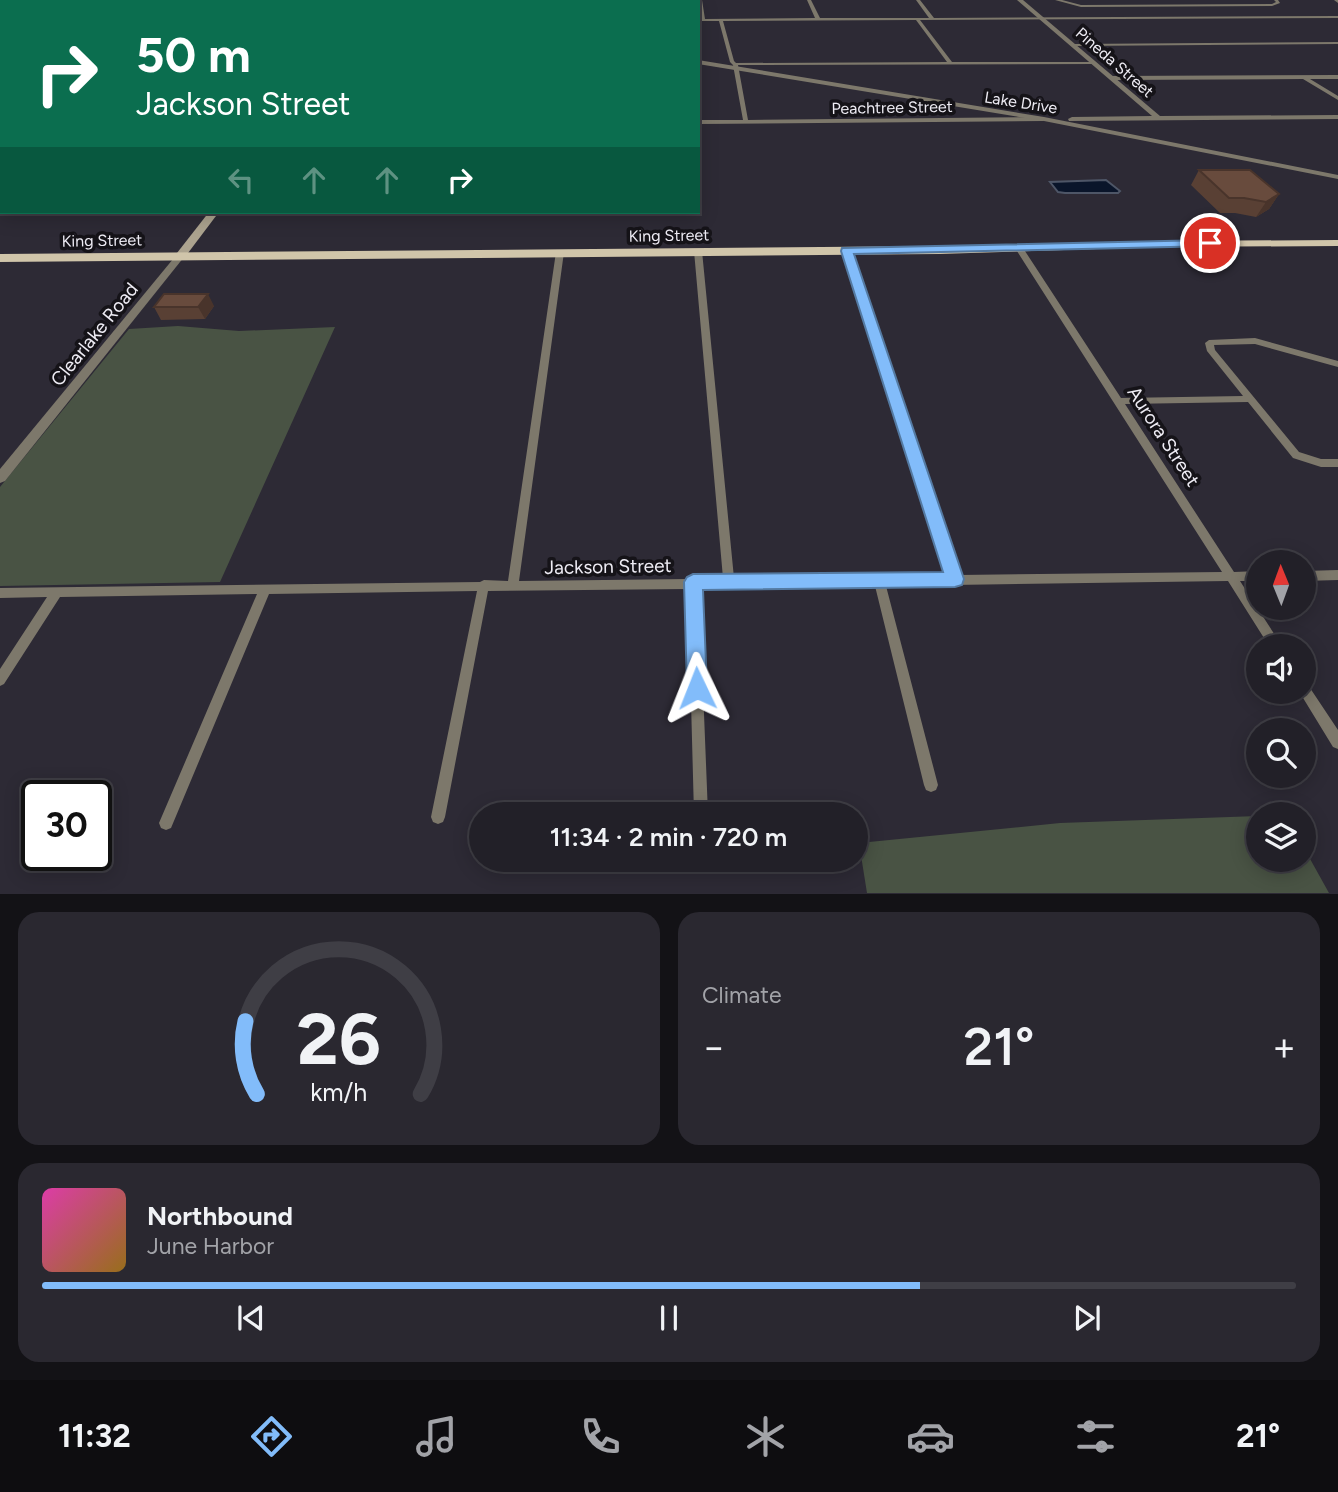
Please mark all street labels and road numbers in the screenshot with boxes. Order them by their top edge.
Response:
street label: Pineda Street [1072,23,1157,101]
street label: Lake Drive [983,87,1059,118]
street label: Peachtree Street [831,97,953,118]
street label: King Street [629,225,709,246]
street label: King Street [62,230,142,251]
street label: Clearlake Road [46,278,143,391]
street label: Aurora Street [1123,382,1205,491]
street label: Jackson Street [544,554,672,579]

